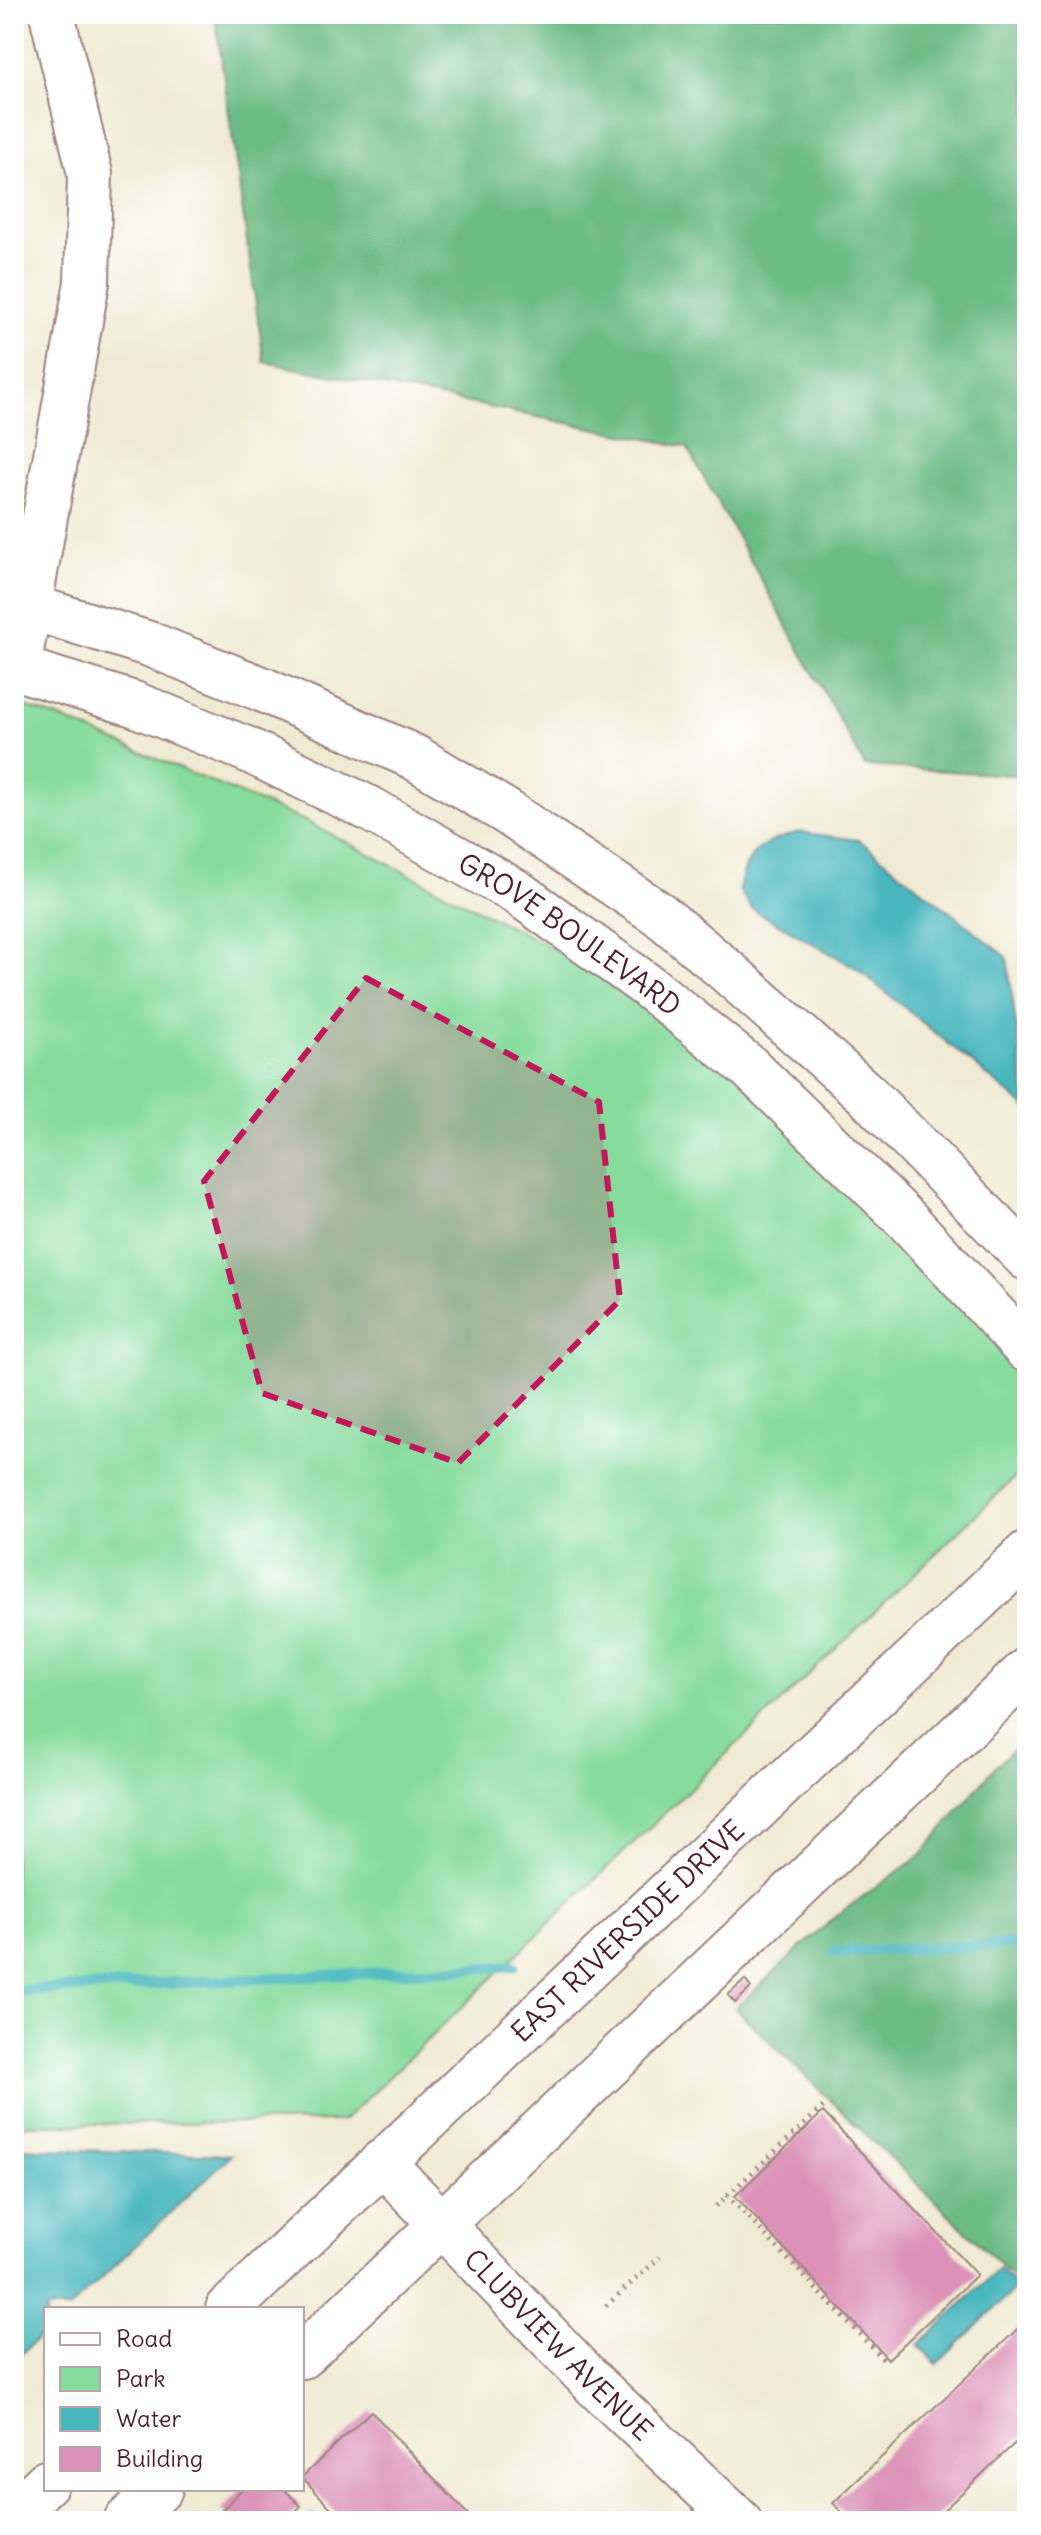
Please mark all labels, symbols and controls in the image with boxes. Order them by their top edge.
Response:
street label: GROVE BOULEVARD [452,845,689,1024]
street label: EAST RIVERSIDE DRIVE [503,1812,752,2050]
street label: CLUBVIEW AVENUE [457,2241,660,2448]
legend [44,2307,304,2491]
text: Road [116,2323,172,2353]
text: Park [116,2363,166,2393]
text: Water [116,2403,181,2433]
text: Building [116,2443,203,2473]

